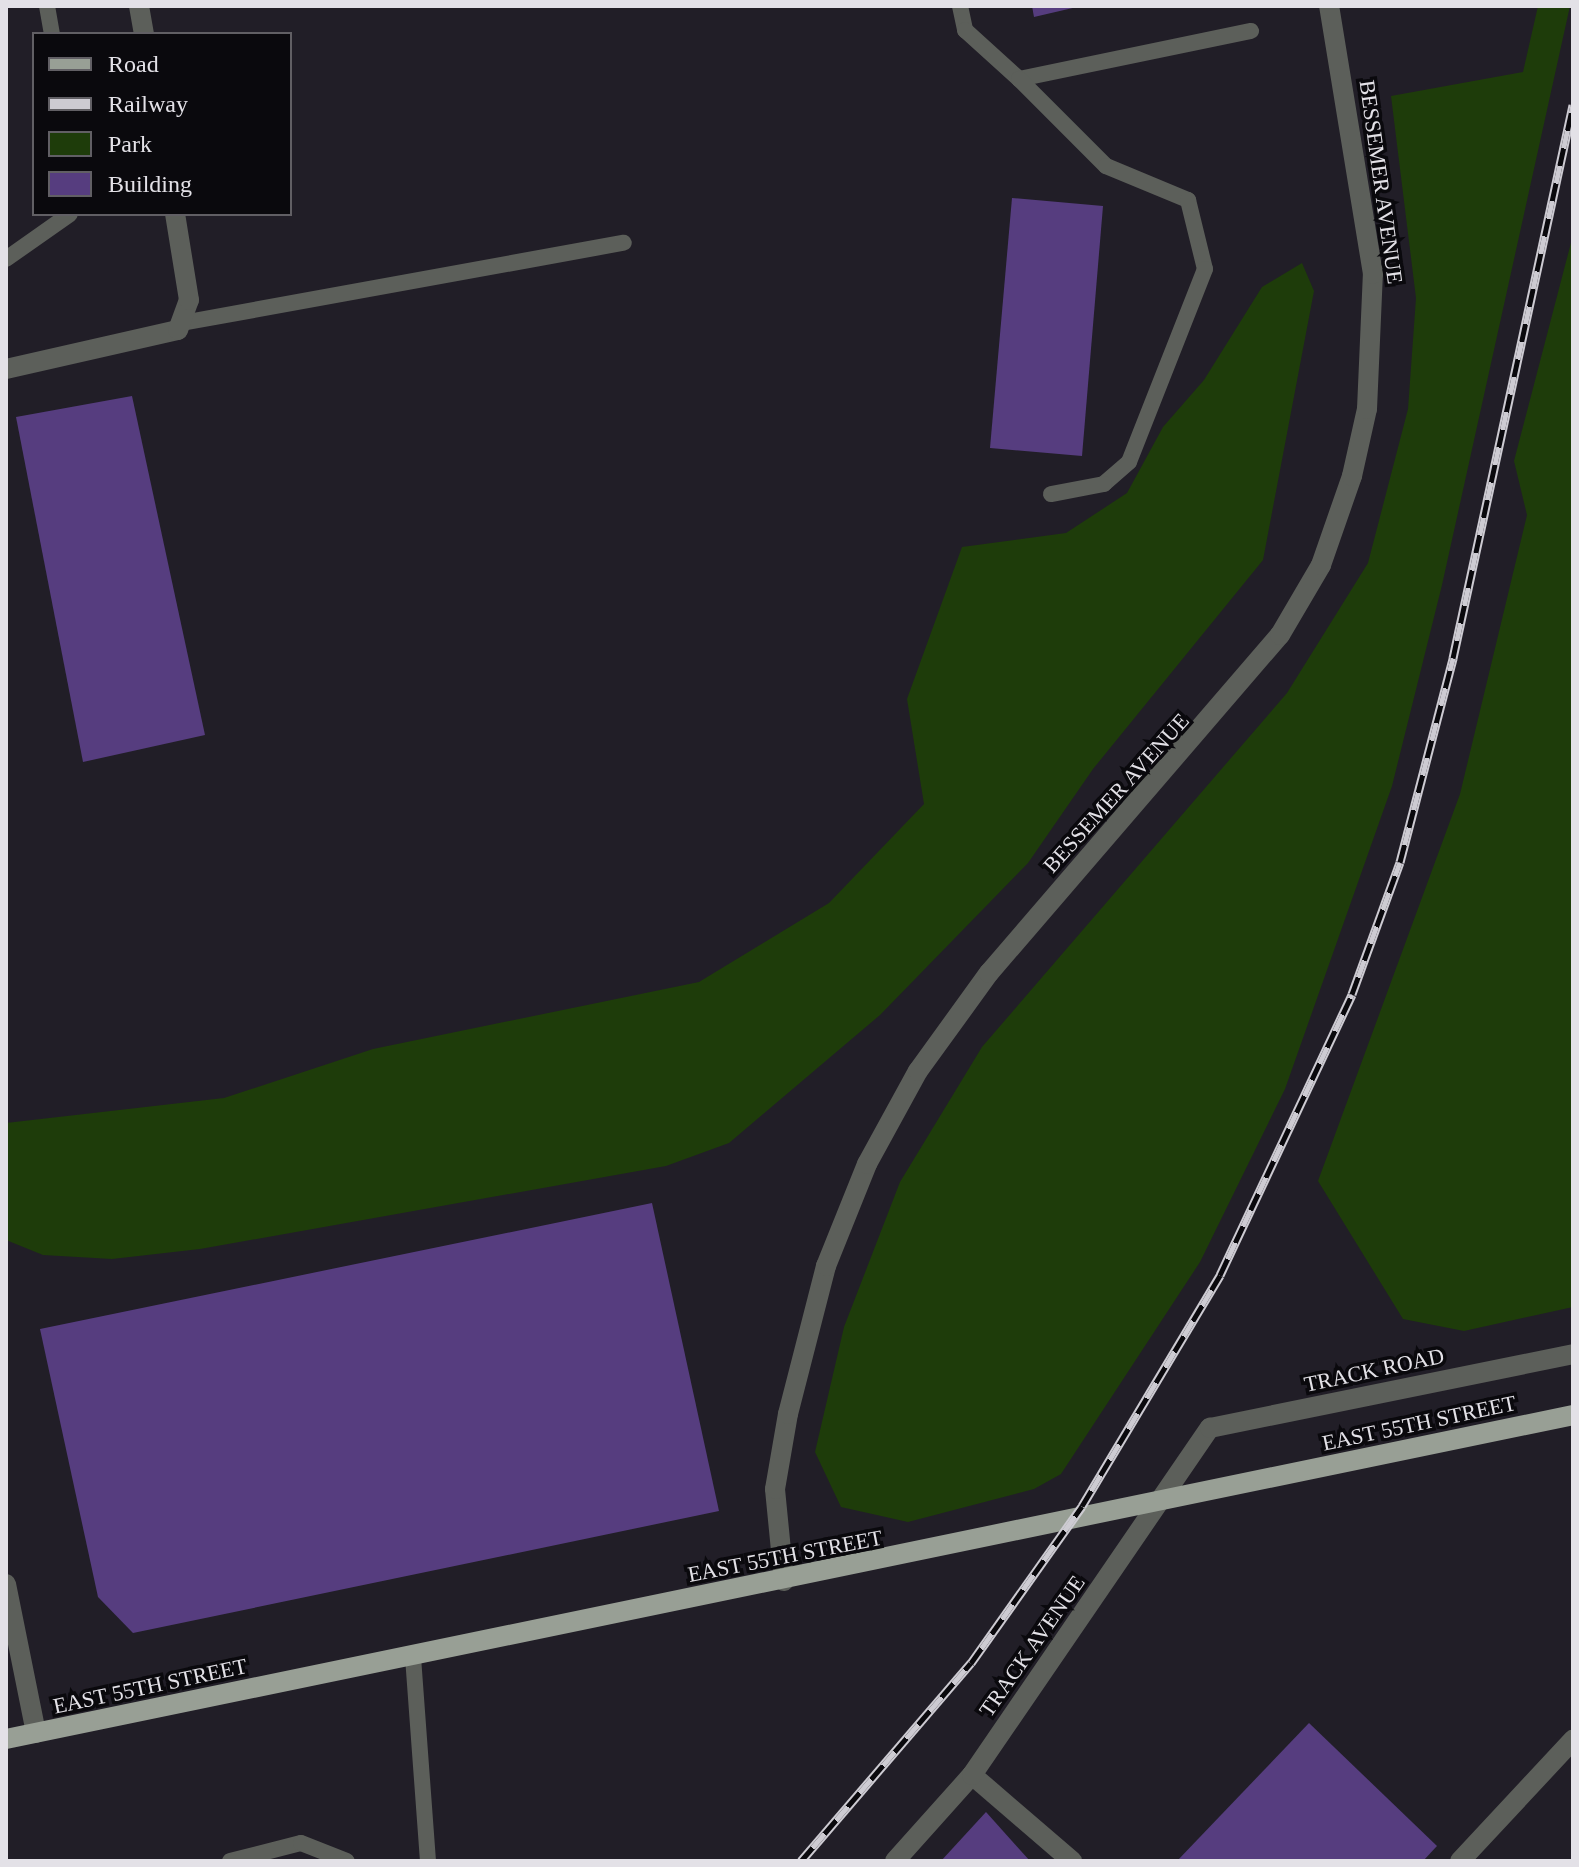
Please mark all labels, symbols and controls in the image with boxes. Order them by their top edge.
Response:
legend [32,32,292,216]
text: Road [108,51,159,77]
street label: BESSEMER AVENUE [1354,78,1408,286]
text: Railway [108,91,188,117]
text: Park [108,131,152,157]
text: Building [108,171,192,197]
street label: BESSEMER AVENUE [1037,707,1195,879]
street label: TRACK ROAD [1302,1342,1446,1398]
street label: EAST 55TH STREET [1319,1390,1519,1456]
street label: EAST 55TH STREET [685,1524,885,1588]
street label: TRACK AVENUE [973,1570,1091,1722]
street label: EAST 55TH STREET [50,1653,250,1719]

